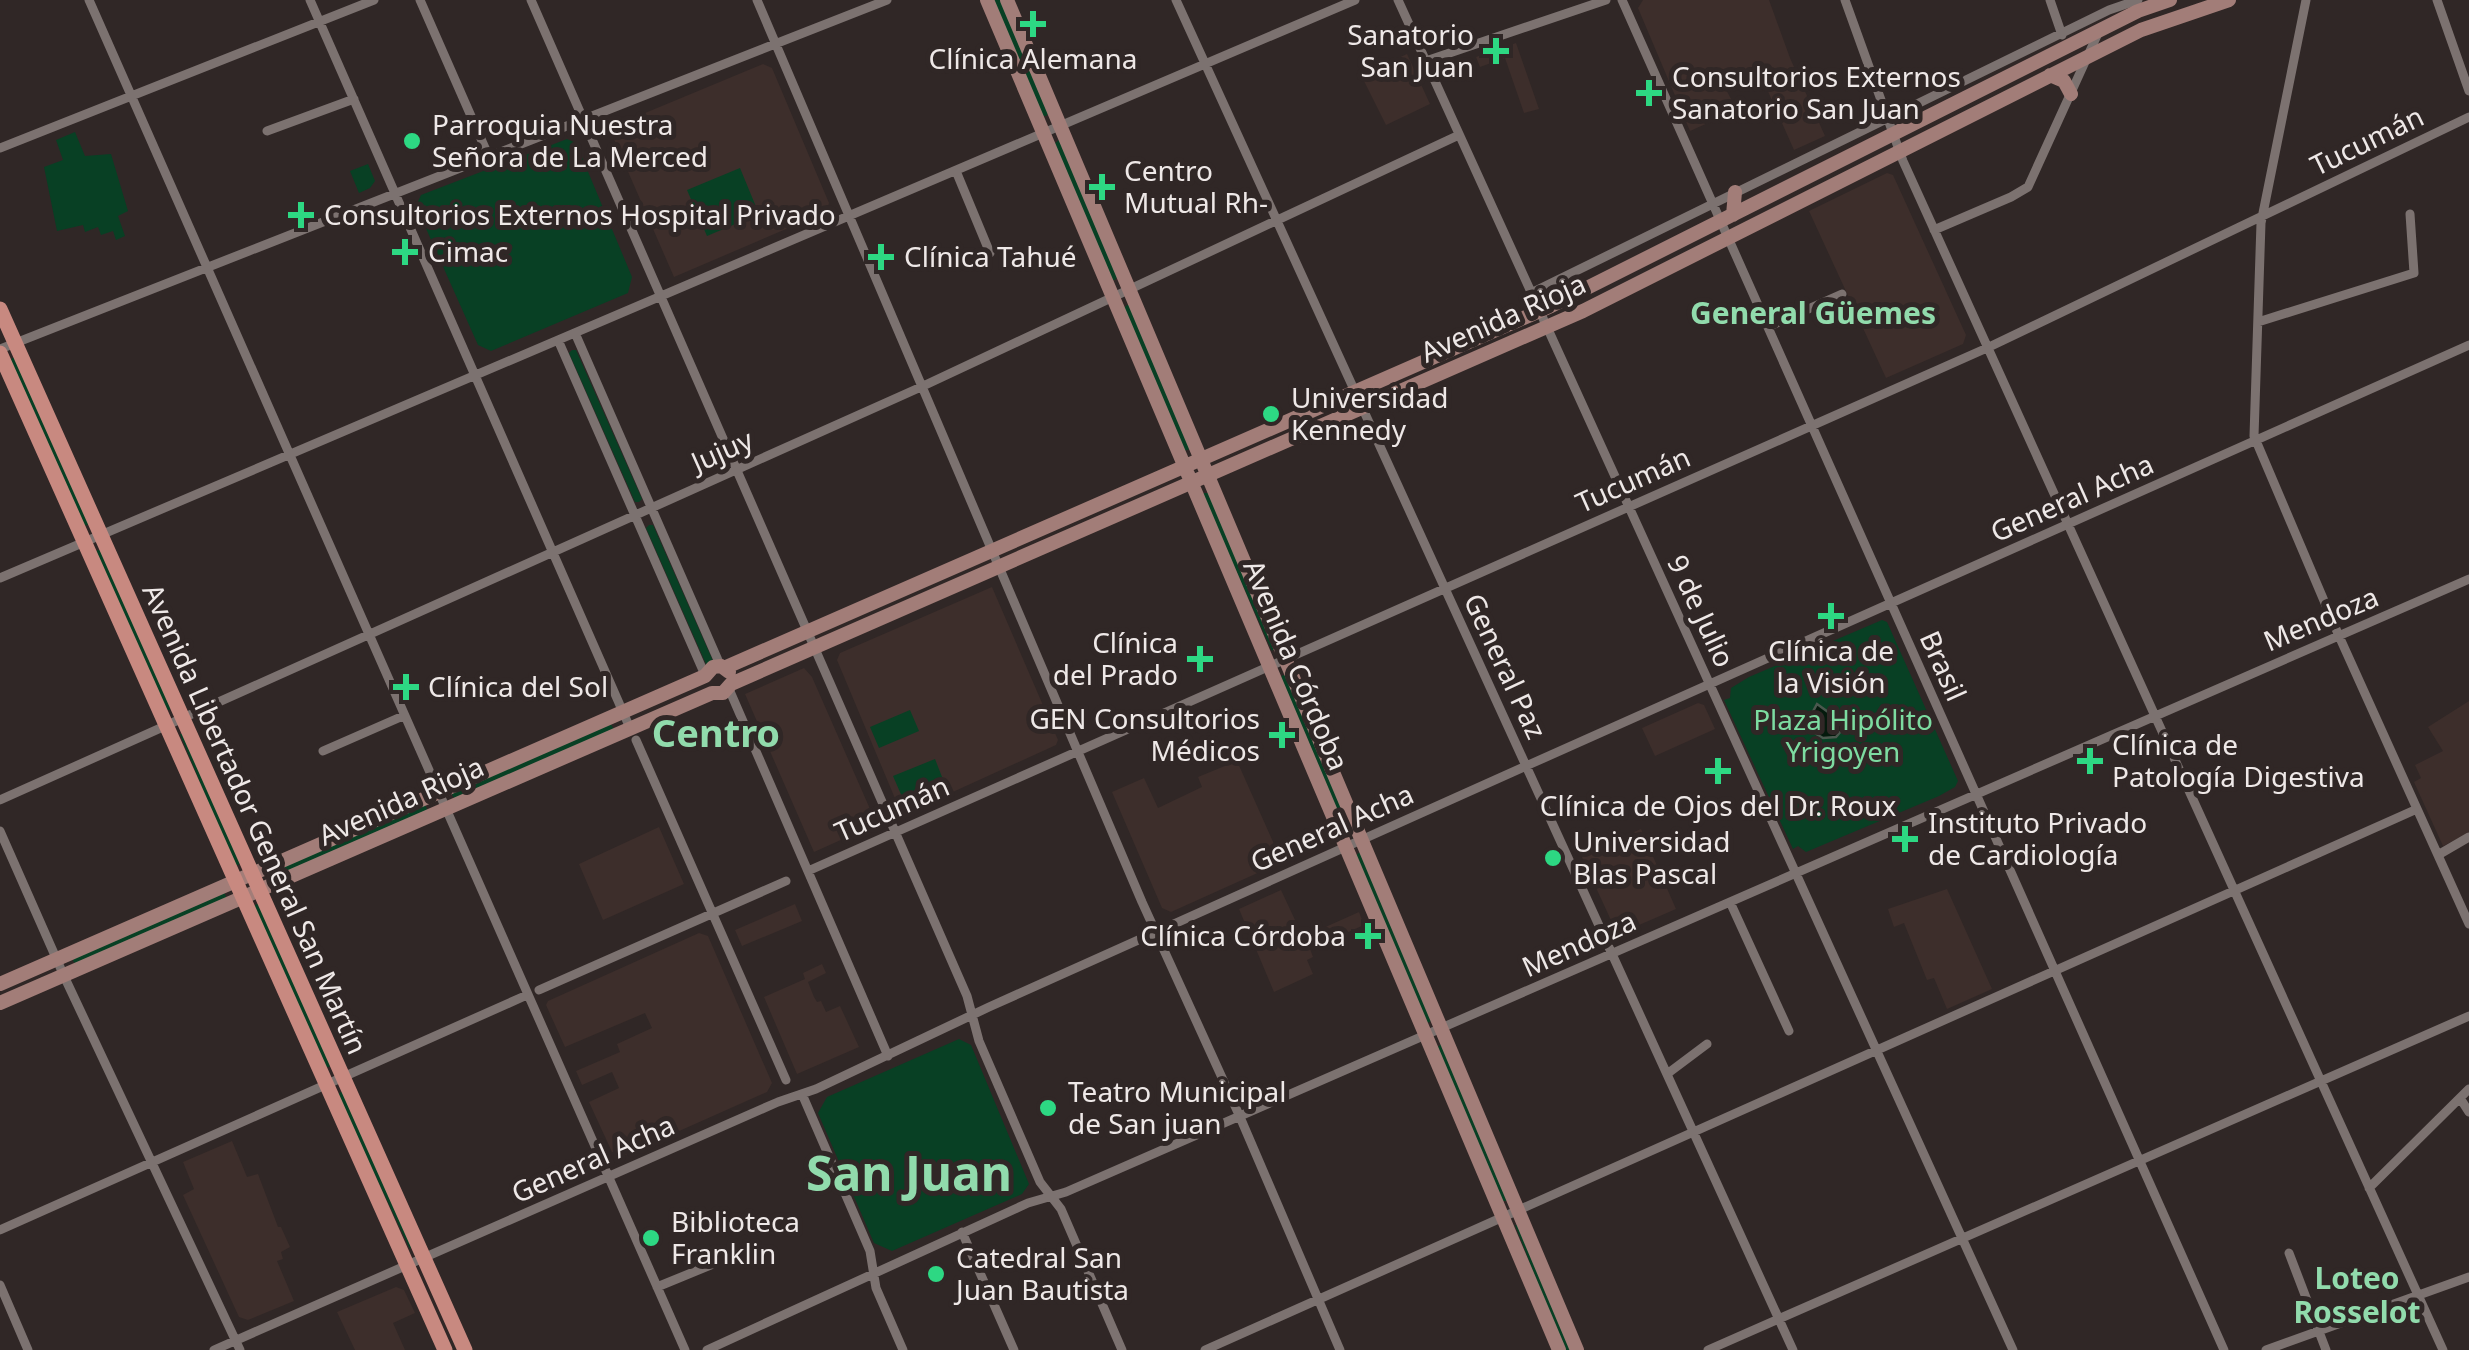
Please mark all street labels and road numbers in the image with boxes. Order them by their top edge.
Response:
street label: Tucumán [2304,96,2429,184]
street label: Avenida Rioja [1414,264,1591,370]
street label: Jujuy [682,419,759,482]
street label: Tucumán [1569,437,1696,521]
street label: General Acha [1984,444,2159,550]
street label: 9 de Julio [1659,548,1744,673]
street label: Avenida Córdoba [1235,553,1358,776]
street label: Avenida Libertador General San Martín [135,577,377,1060]
street label: Mendoza [2257,577,2384,659]
street label: General Paz [1456,587,1556,744]
street label: Brasil [1912,625,1976,707]
street label: Avenida Rioja [312,747,489,853]
street label: Tucumán [828,766,955,850]
street label: General Acha [1244,774,1419,880]
street label: Mendoza [1515,901,1642,985]
street label: General Acha [505,1105,680,1211]

